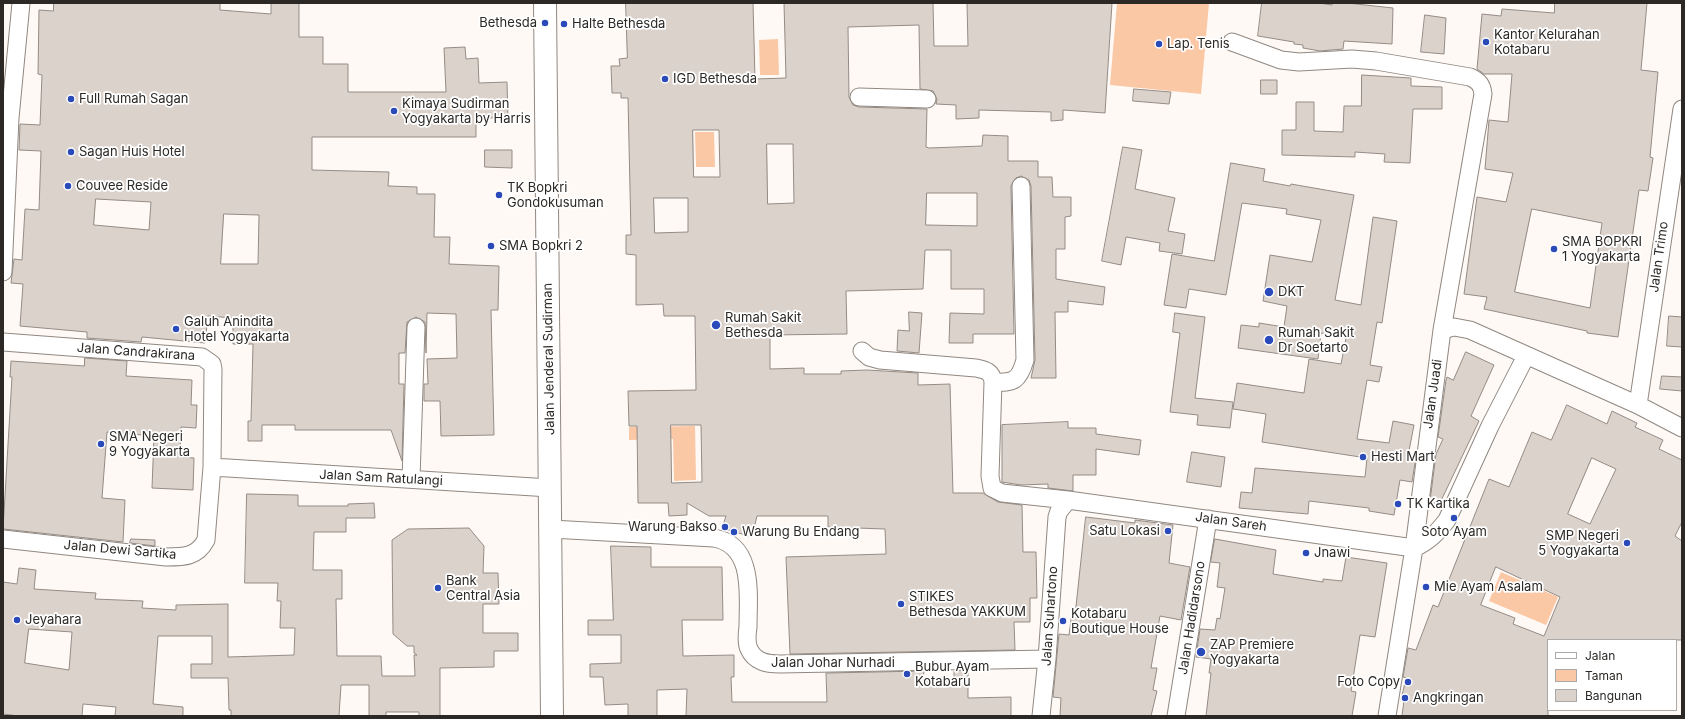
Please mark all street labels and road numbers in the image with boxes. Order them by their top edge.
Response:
street label: Jalan Trimo [1646,220,1672,294]
street label: Jalan Jenderal Sudirman [540,283,558,435]
street label: Jalan Candrakirana [76,340,196,364]
street label: Jalan Juadi [1420,358,1446,430]
street label: Jalan Sam Ratulangi [319,467,443,489]
street label: Jalan Sareh [1194,509,1268,535]
street label: Jalan Dewi Sartika [63,537,177,563]
street label: Jalan Hadidarsono [1175,560,1209,676]
street label: Jalan Suhartono [1039,566,1061,666]
street label: Jalan Johar Nurhadi [771,655,895,671]

